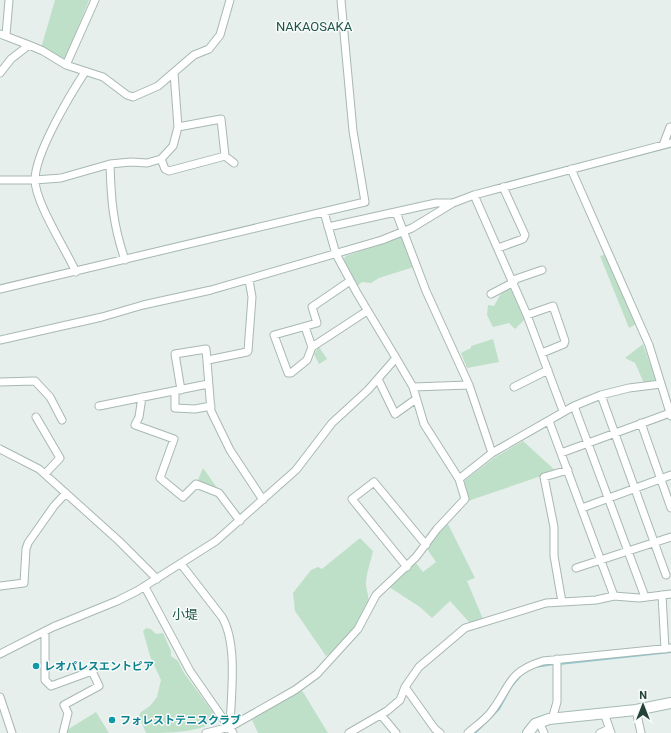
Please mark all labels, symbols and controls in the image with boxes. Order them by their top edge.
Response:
district label: NAKAOSAKA [276,19,353,34]
district label: 小堤 [172,607,198,622]
place label: レオパレスエントピア [44,660,154,673]
marker: レオパレスエントピア [31,661,41,671]
north arrow [623,685,663,725]
text: N [639,689,647,702]
place label: フォレストテニスクラブ [120,714,241,727]
marker: フォレストテニスクラブ [107,715,117,725]

